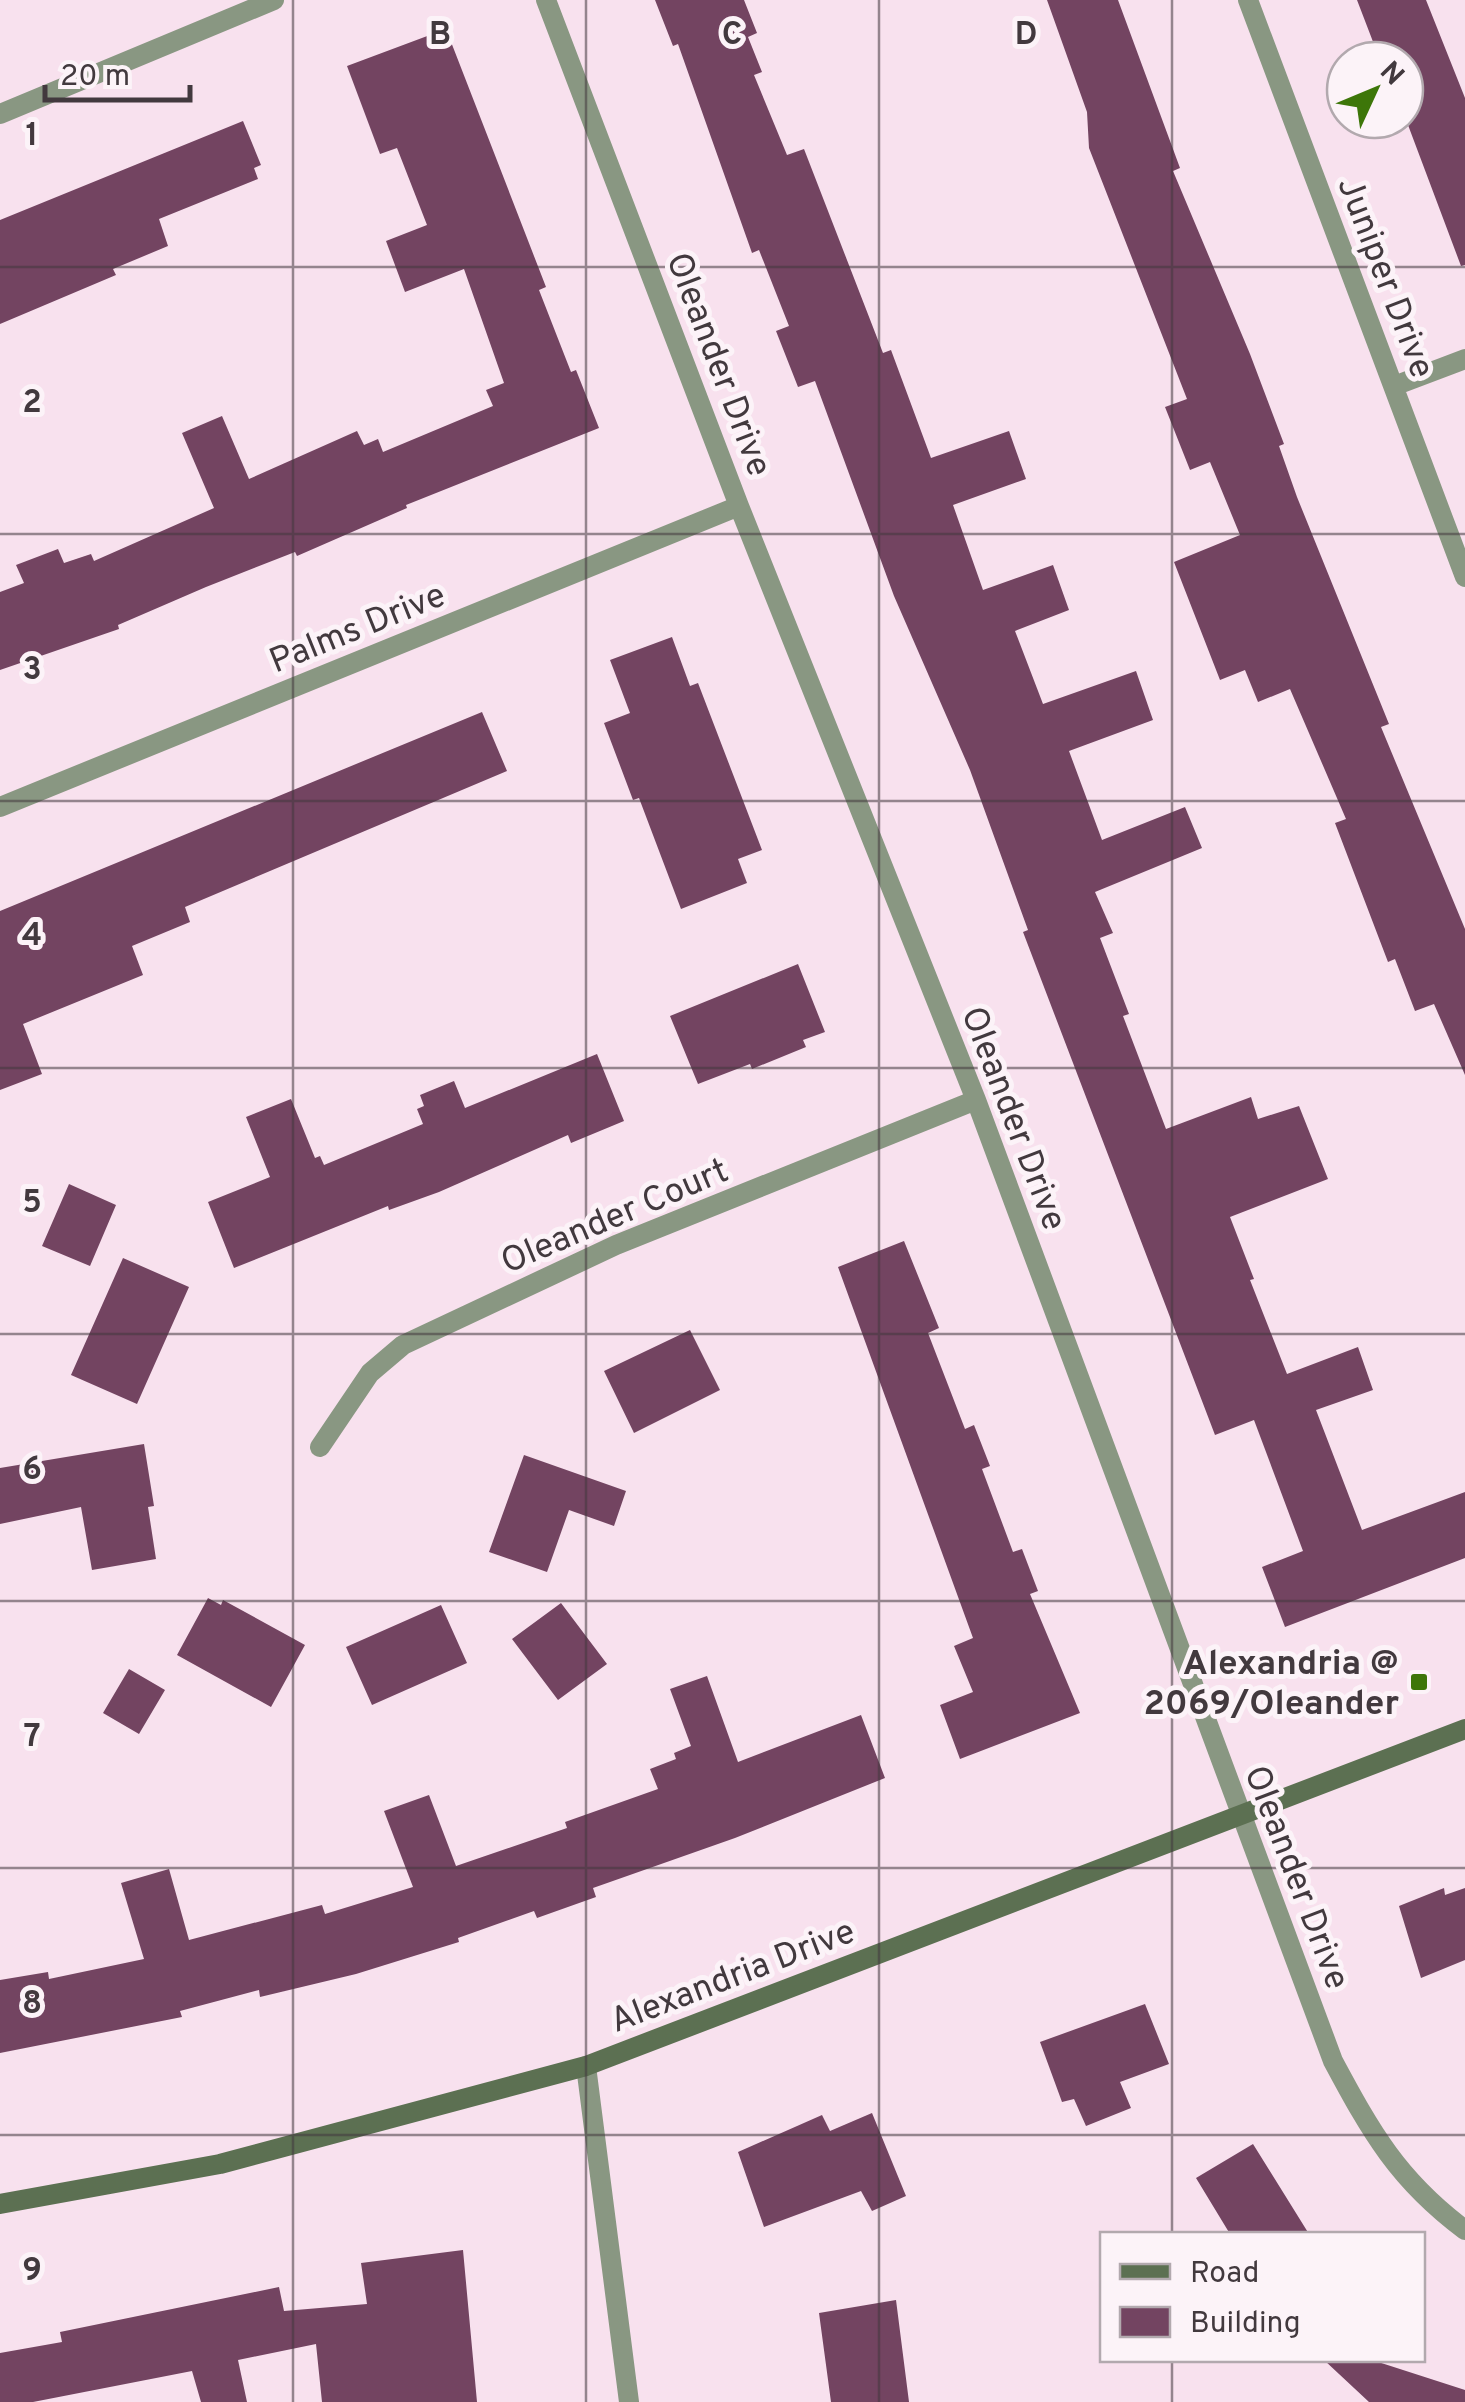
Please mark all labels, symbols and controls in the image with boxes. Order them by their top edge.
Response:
text: B [429,16,451,56]
text: C [722,16,742,56]
text: D [1015,16,1037,56]
scale bar [45,40,190,102]
north arrow [1325,40,1425,140]
text: N [1371,55,1411,94]
text: 20 m [60,59,130,96]
text: 1 [26,117,38,157]
street label: Juniper Drive [1326,171,1443,385]
street label: Oleander Drive [654,247,780,483]
text: 2 [22,384,42,424]
street label: Palms Drive [264,575,453,685]
text: 3 [22,651,42,691]
text: 4 [22,917,42,957]
street label: Oleander Drive [949,1001,1075,1237]
street label: Oleander Court [495,1150,736,1285]
text: 5 [22,1184,42,1224]
text: 6 [22,1451,42,1491]
place label: Alexandria @ 2069/Oleander [1143,1643,1399,1727]
marker: Alexandria @ 2069/Oleander [1408,1671,1430,1693]
text: 7 [23,1718,41,1758]
street label: Oleander Drive [1232,1760,1358,1996]
street label: Alexandria Drive [604,1911,862,2045]
text: 8 [22,1985,42,2025]
legend [1100,2232,1425,2362]
text: 9 [22,2252,42,2292]
text: Road [1190,2256,1259,2293]
text: Building [1190,2306,1301,2343]

